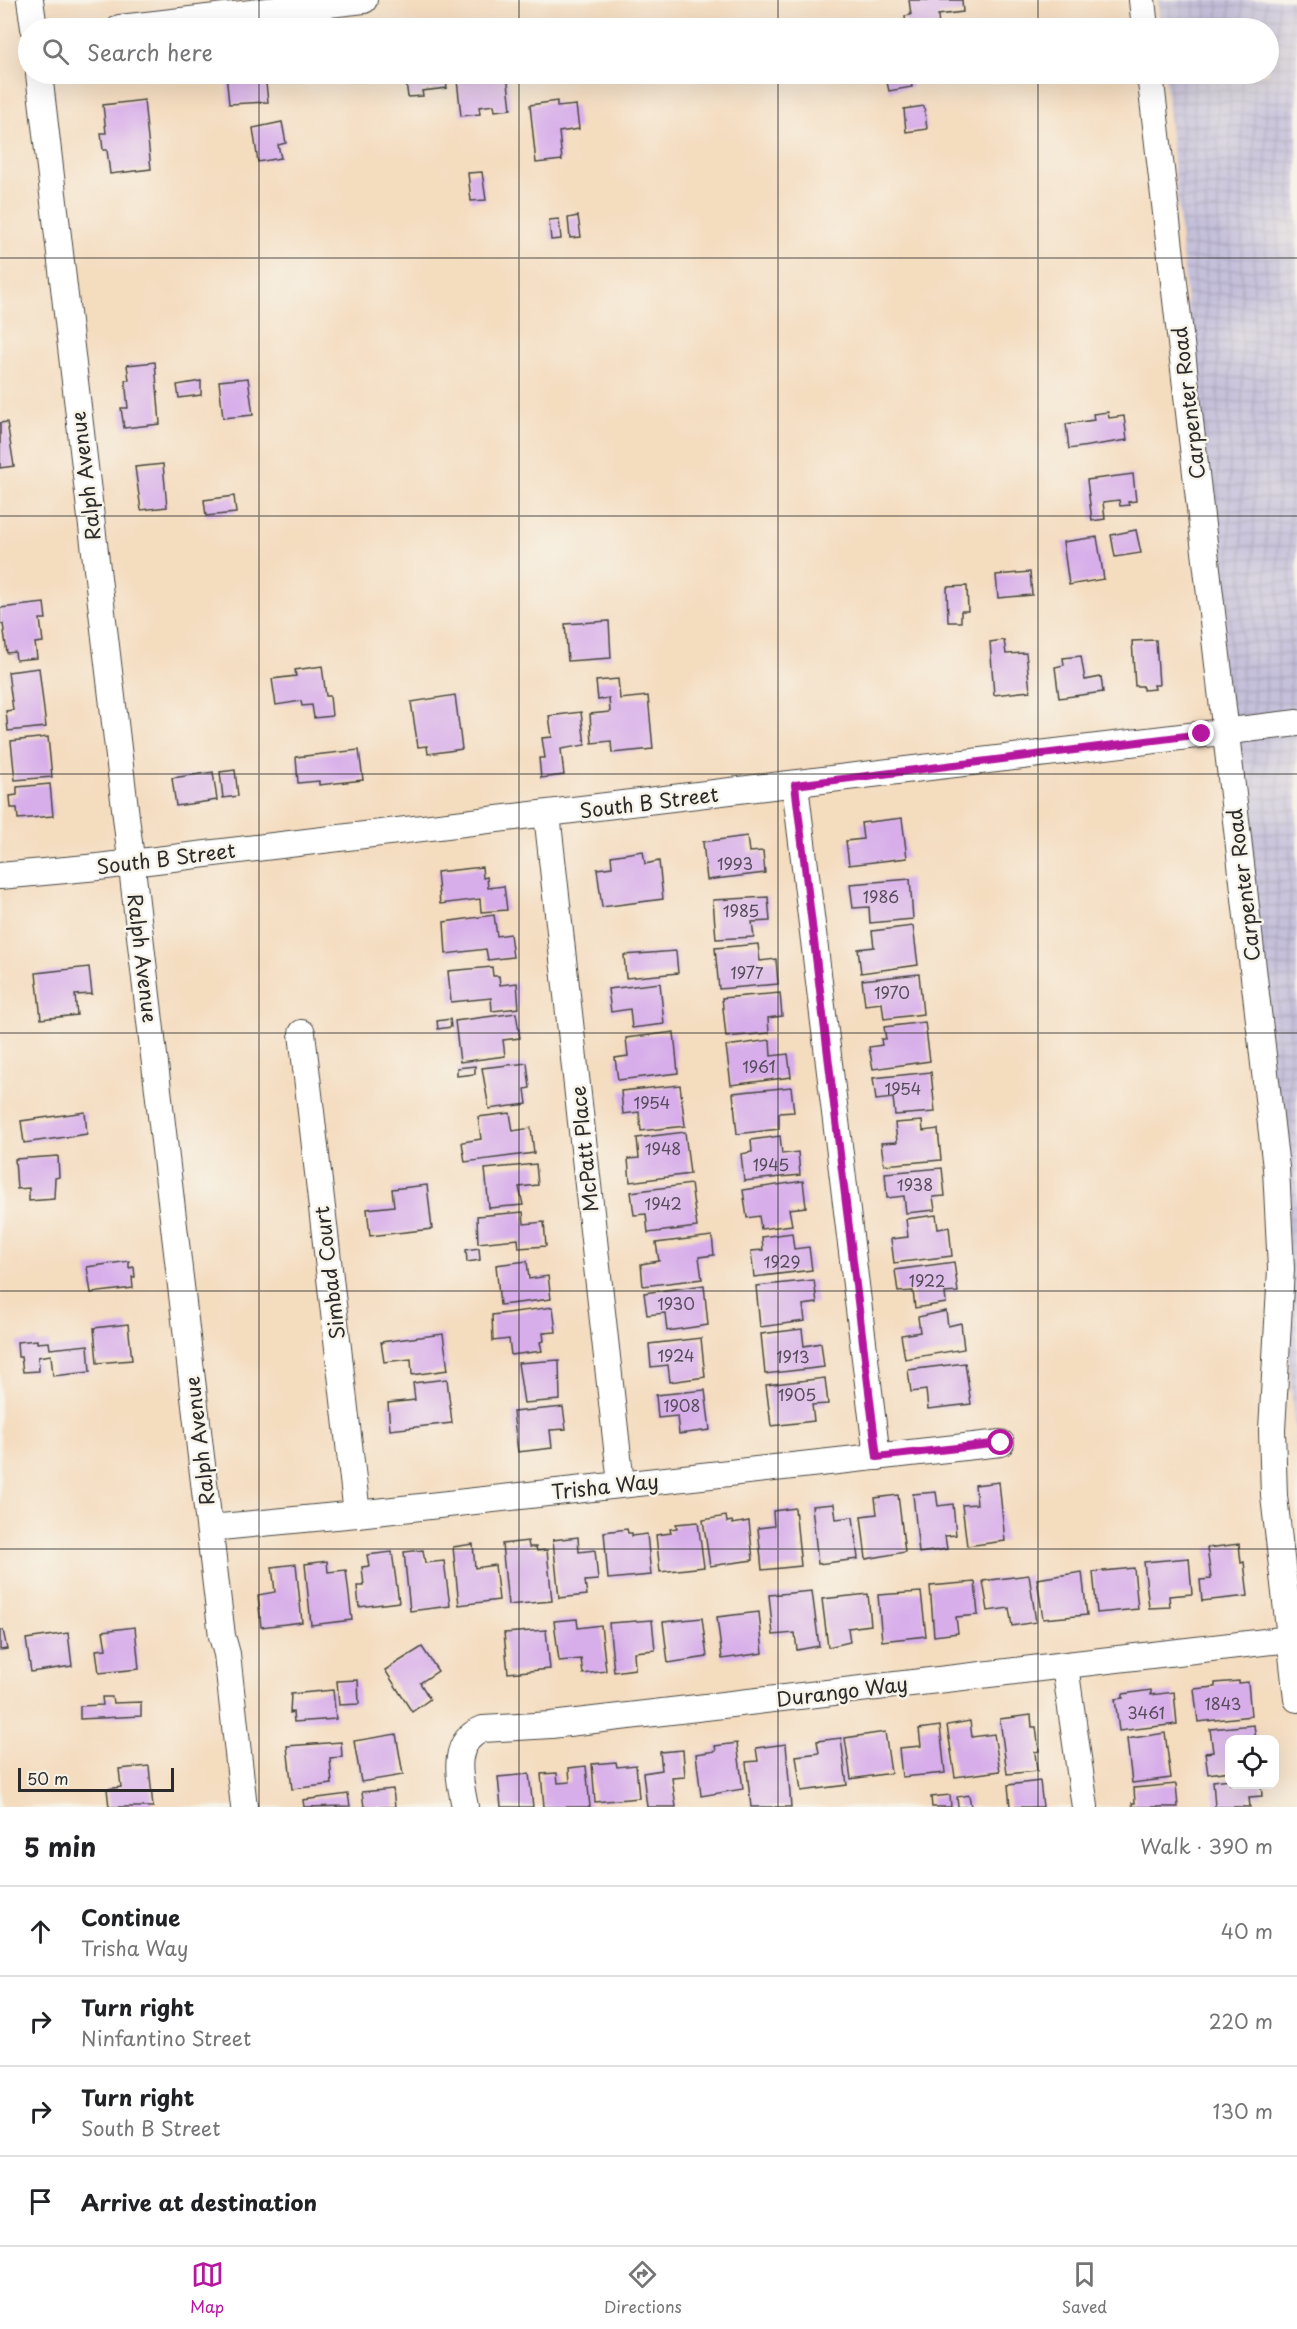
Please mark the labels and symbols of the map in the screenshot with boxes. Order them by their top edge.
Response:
street label: Carpenter Road [1164,325,1212,481]
street label: Ralph Avenue [62,410,108,542]
route end [1188,720,1214,746]
street label: South B Street [578,779,720,825]
street label: Carpenter Road [1219,807,1267,963]
street label: South B Street [95,835,237,881]
house number: 1993 [717,851,753,875]
house number: 1986 [863,884,899,908]
street label: Ralph Avenue [120,892,166,1024]
house number: 1985 [723,898,759,922]
house number: 1977 [731,960,764,984]
house number: 1970 [874,980,910,1004]
house number: 1961 [742,1054,776,1078]
house number: 1954 [885,1076,921,1100]
street label: McPatt Place [562,1084,606,1214]
house number: 1954 [634,1090,670,1114]
house number: 1948 [645,1136,681,1160]
house number: 1945 [753,1152,789,1176]
house number: 1938 [897,1172,933,1196]
house number: 1942 [644,1191,682,1215]
street label: Simbad Court [306,1205,352,1341]
house number: 1929 [764,1249,800,1273]
house number: 1922 [909,1268,945,1292]
house number: 1930 [657,1291,695,1315]
house number: 1924 [658,1343,694,1367]
house number: 1913 [776,1344,810,1368]
street label: Ralph Avenue [176,1375,222,1507]
house number: 1905 [778,1382,816,1406]
house number: 1908 [663,1393,701,1417]
route start [987,1429,1013,1455]
street label: Trisha Way [550,1465,660,1507]
street label: Durango Way [774,1668,910,1714]
house number: 1843 [1205,1691,1241,1715]
house number: 3461 [1127,1700,1165,1724]
scale bar [18,1765,174,1792]

